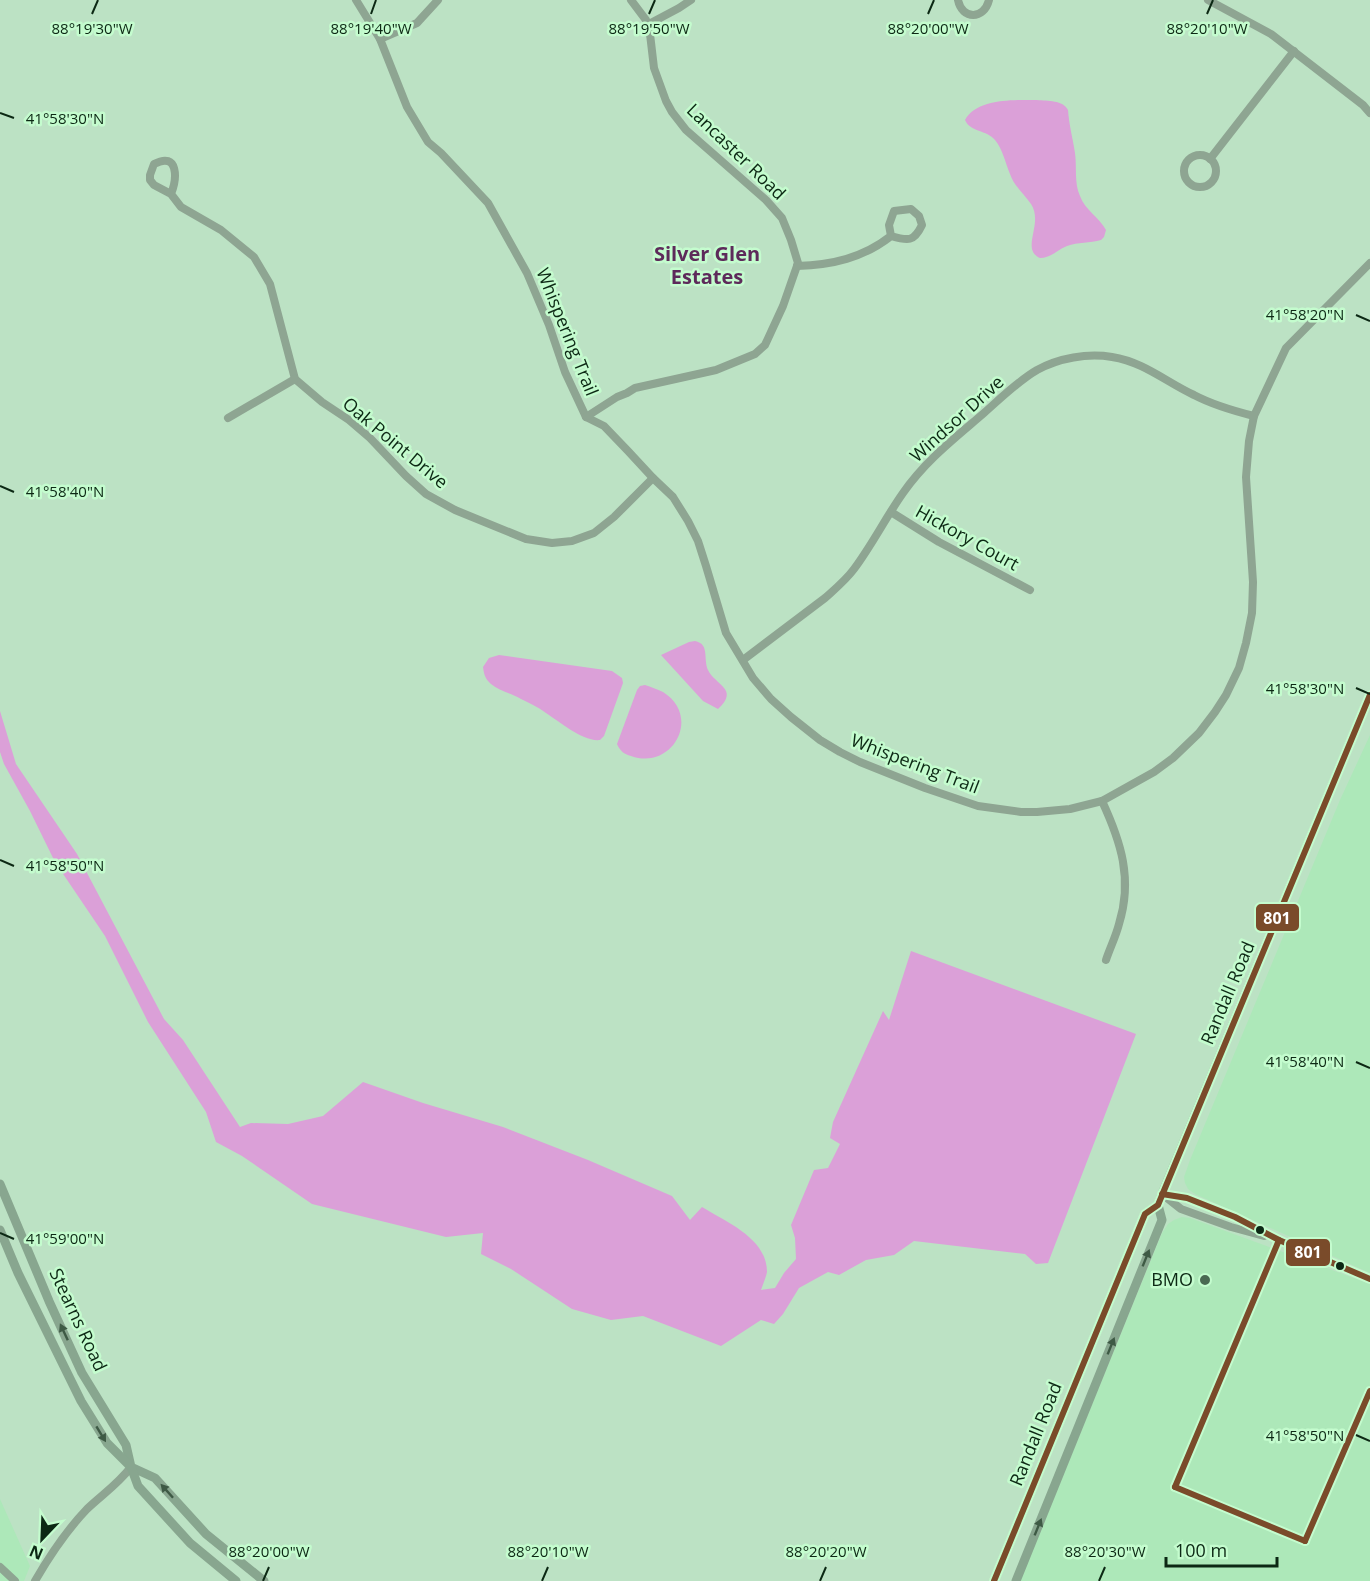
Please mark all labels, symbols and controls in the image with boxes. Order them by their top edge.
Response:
text: 88°19'30"W [52,18,133,38]
text: 88°19'40"W [331,18,412,38]
text: 88°19'50"W [609,18,690,38]
text: 88°20'00"W [888,18,969,38]
text: 88°20'10"W [1167,18,1248,38]
street label: Lancaster Road [682,98,791,205]
text: 41°58'30"N [26,108,104,128]
district label: Silver Glen Estates [654,240,760,290]
street label: Whispering Trail [531,264,604,399]
text: 41°58'20"N [1266,304,1344,324]
street label: Windsor Drive [904,370,1008,467]
street label: Oak Point Drive [338,391,453,493]
text: 41°58'40"N [26,481,104,501]
street label: Hickory Court [911,499,1023,575]
text: 41°58'30"N [1266,678,1344,698]
street label: Whispering Trail [848,728,983,799]
text: 41°58'50"N [26,855,104,875]
line badge: 801 [1255,903,1300,932]
text: 801 [1263,907,1291,929]
street label: Randall Road [1195,937,1260,1048]
text: 41°58'40"N [1266,1051,1344,1071]
unlabelled marker [1254,1224,1266,1236]
text: 41°59'00"N [26,1228,104,1248]
line badge: 801 [1285,1238,1331,1267]
text: 801 [1294,1241,1322,1263]
one-way arrow [1142,1249,1151,1267]
unlabelled marker [1334,1260,1346,1272]
street label: Stearns Road [45,1264,113,1375]
place label: BMO [1151,1267,1193,1291]
marker: BMO [1198,1273,1212,1287]
one-way arrow [59,1324,68,1341]
one-way arrow [1107,1337,1116,1355]
street label: Randall Road [1003,1378,1067,1489]
text: 41°58'50"N [1266,1425,1344,1445]
one-way arrow [96,1426,107,1442]
one-way arrow [161,1484,174,1499]
north arrow [12,1509,72,1569]
one-way arrow [1033,1517,1043,1535]
scale bar [1166,1530,1277,1568]
text: 100 m [1175,1538,1227,1562]
text: N [26,1540,46,1565]
text: 88°20'00"W [229,1541,310,1561]
text: 88°20'10"W [508,1541,589,1561]
text: 88°20'20"W [786,1541,867,1561]
text: 88°20'30"W [1065,1541,1146,1561]

